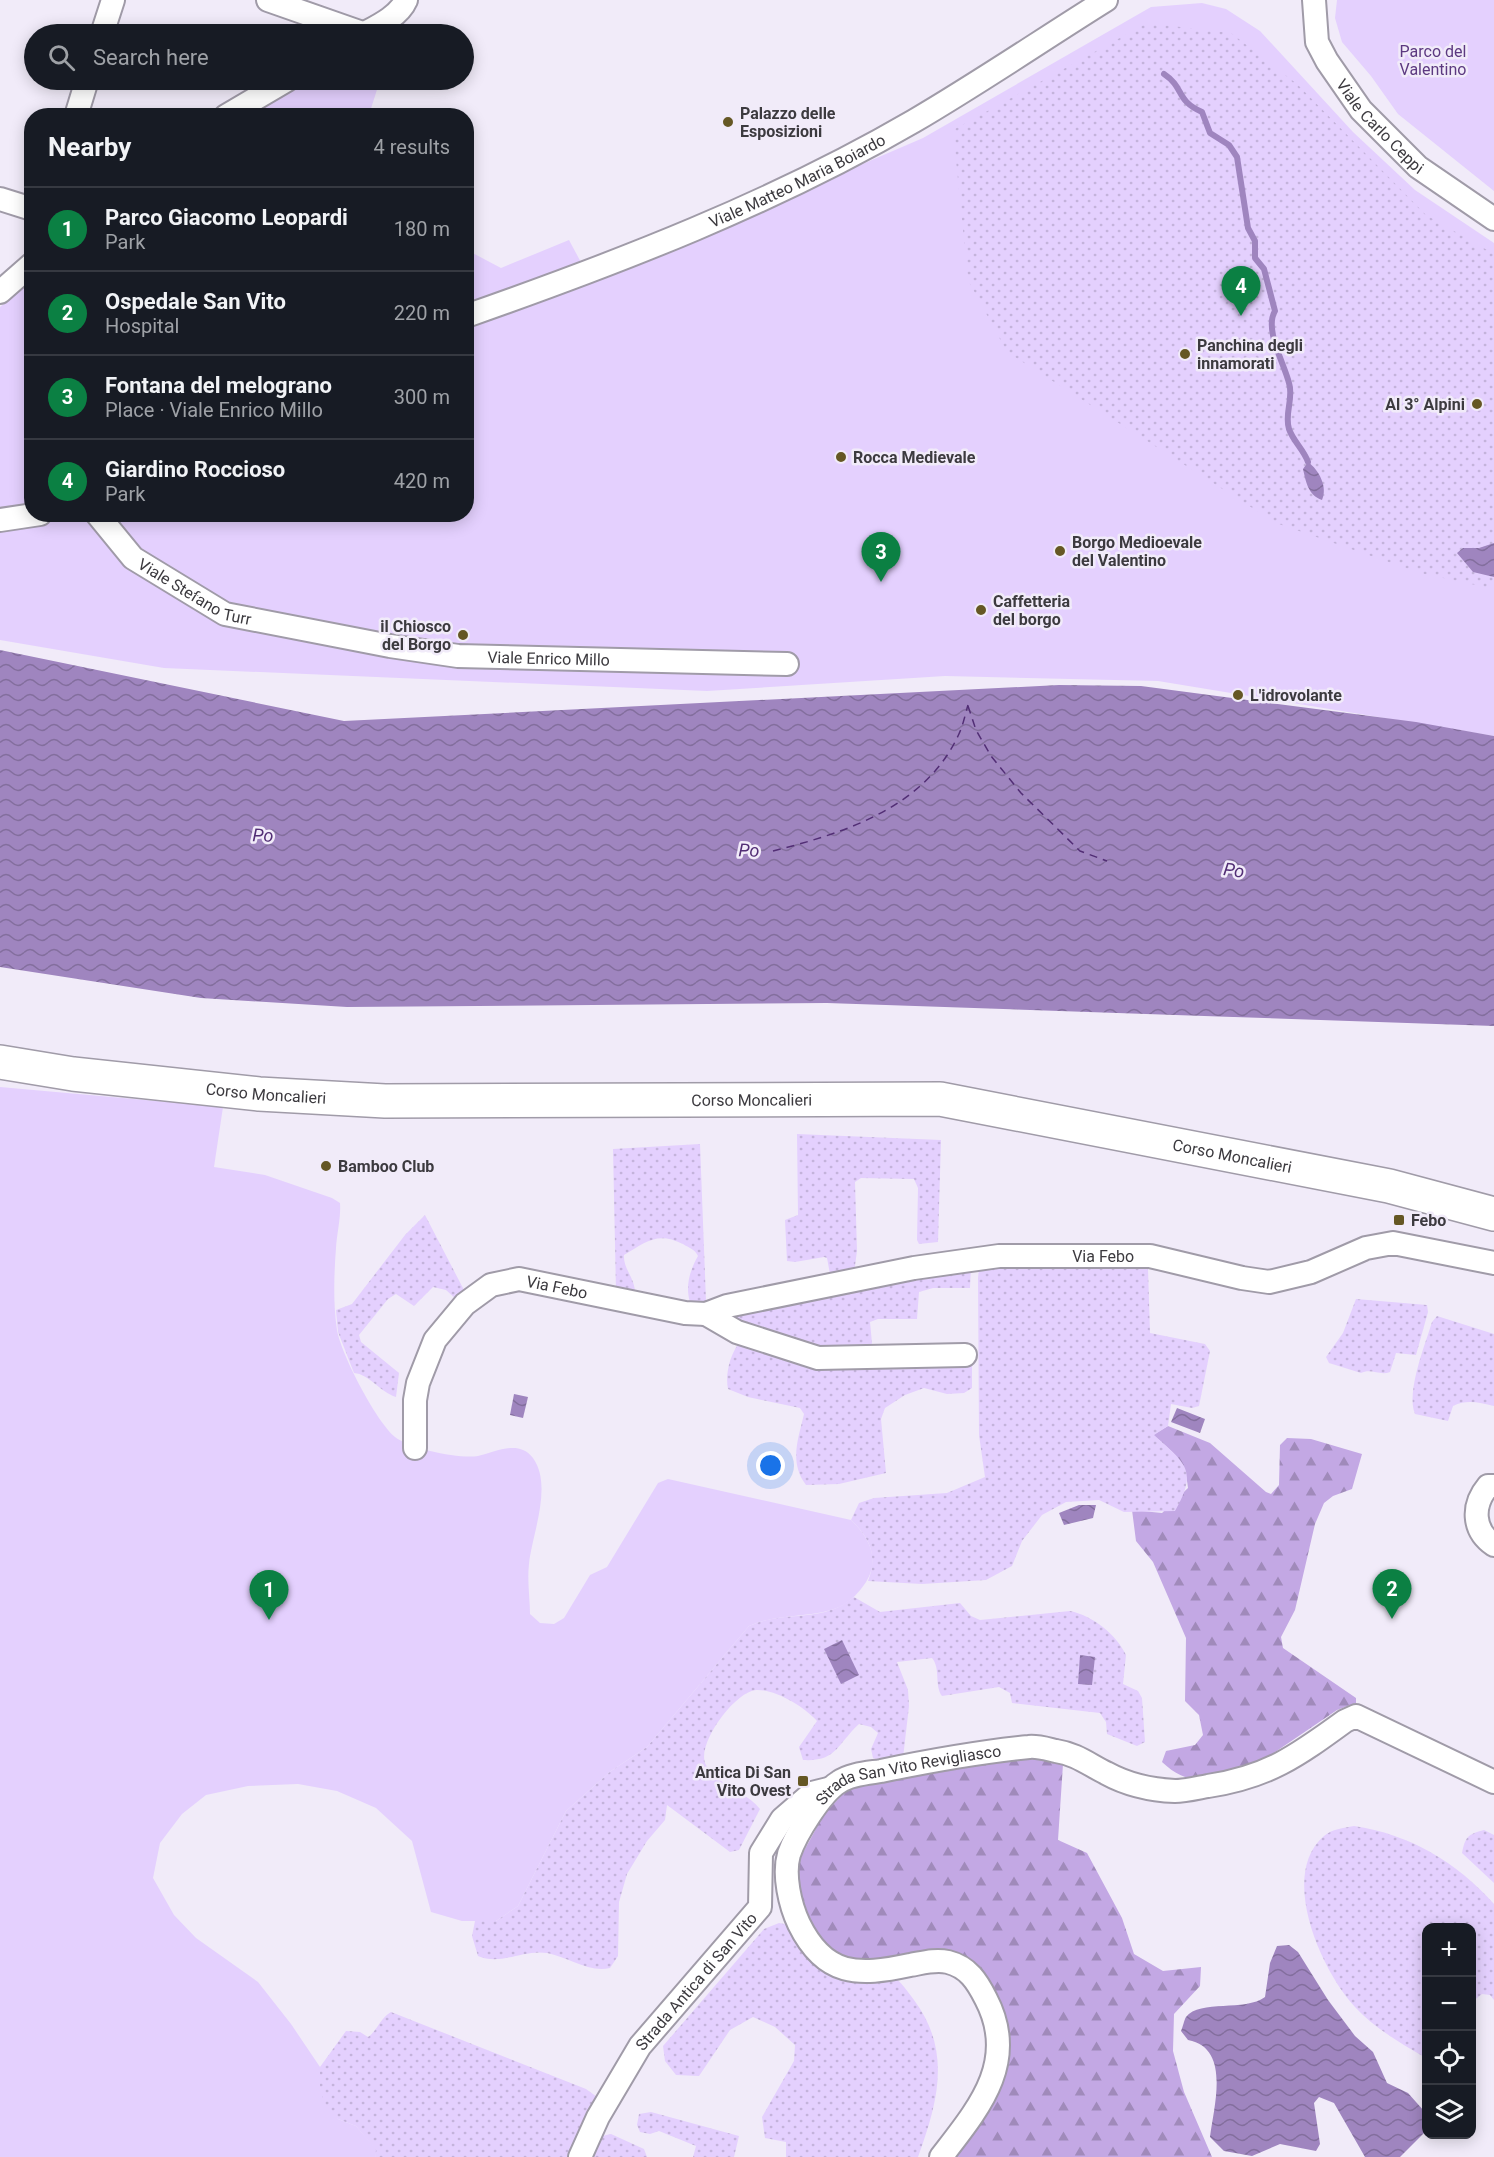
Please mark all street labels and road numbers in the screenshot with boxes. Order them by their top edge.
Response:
street label: Viale Carlo Ceppi [1333,75,1427,178]
street label: Viale Matteo Maria Boiardo [706,130,889,231]
street label: Viale Stefano Turr [135,554,254,629]
street label: Viale Enrico Millo [487,647,610,669]
street label: Corso Moncalieri [205,1079,327,1107]
street label: Corso Moncalieri [691,1090,812,1109]
street label: Corso Moncalieri [1171,1135,1293,1176]
street label: Via Febo [1072,1247,1134,1266]
street label: Via Febo [525,1271,589,1302]
street label: Strada San Vito Revigliasco [811,1741,1002,1808]
street label: Strada Antica di San Vito [631,1908,761,2054]

